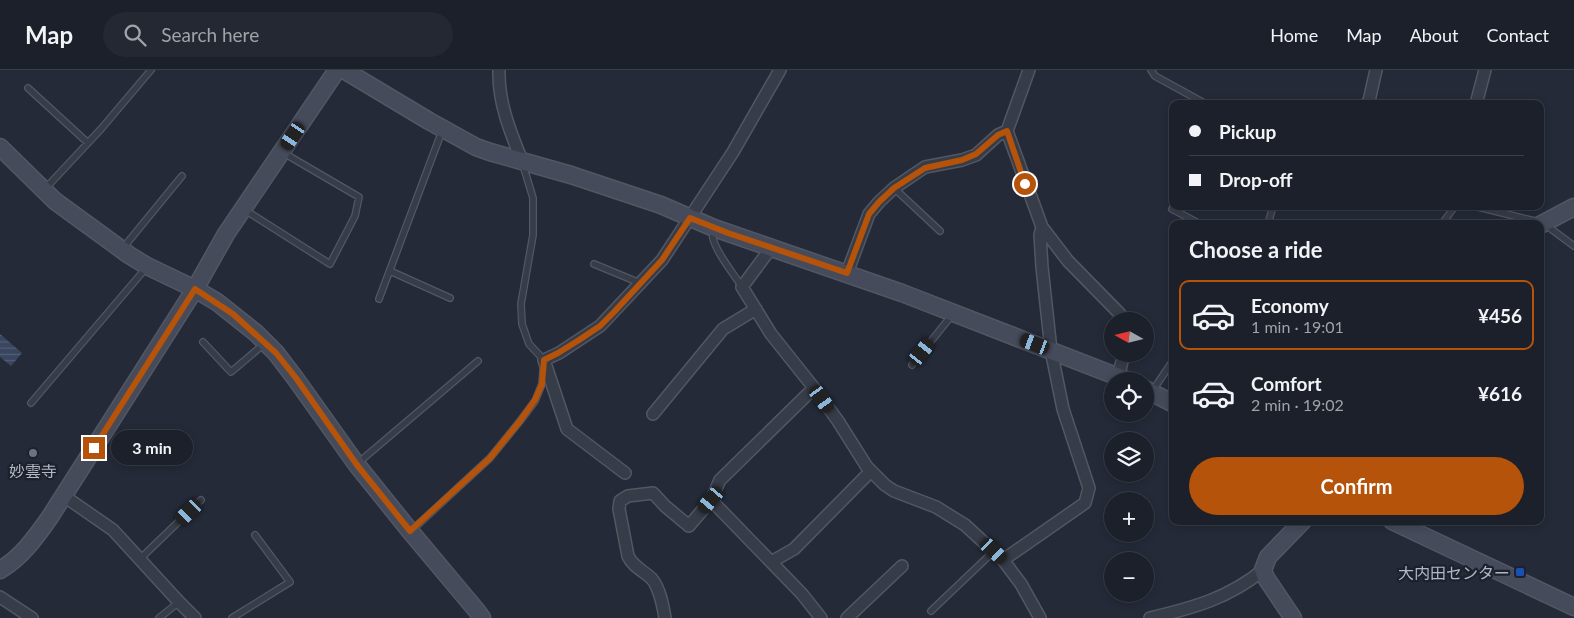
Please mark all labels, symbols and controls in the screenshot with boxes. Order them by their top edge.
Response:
search box [103,12,453,57]
text: Map [25,20,73,49]
icon: search [121,21,149,49]
text: Search here [161,23,259,46]
text: Home [1270,24,1318,46]
text: Map [1346,24,1382,46]
text: About [1410,24,1459,46]
text: Contact [1487,24,1549,46]
car [278,119,307,153]
text: Pickup [1219,120,1276,143]
text: Drop-off [1219,168,1293,191]
route start [1014,173,1036,195]
text: Choose a ride [1189,236,1323,263]
icon: car [1191,293,1236,338]
text: Economy [1251,294,1329,317]
text: ¥456 [1478,304,1522,327]
north arrow [1104,312,1154,362]
map controls [1104,312,1154,602]
text: 1 min · 19:01 [1251,317,1344,336]
car [1018,332,1051,356]
car [906,336,937,368]
icon: car [1191,371,1236,416]
button: locate [1104,372,1154,422]
text: Comfort [1251,372,1322,395]
car [807,382,836,416]
text: ¥616 [1478,382,1522,405]
text: 2 min · 19:02 [1251,395,1344,414]
callout: 3 min [112,430,194,466]
button: layers [1104,432,1154,482]
route end [83,437,105,459]
text: 3 min [132,438,172,457]
marker: 妙雲寺 [27,447,39,459]
button: Confirm [1189,457,1524,515]
place label: 妙雲寺 [9,461,57,480]
car [695,484,726,516]
button: + [1104,492,1154,542]
car [172,496,205,528]
car [977,535,1010,567]
button: − [1104,552,1154,602]
place label: 大内田センター [1398,563,1510,582]
marker: 大内田センター [1514,566,1526,578]

